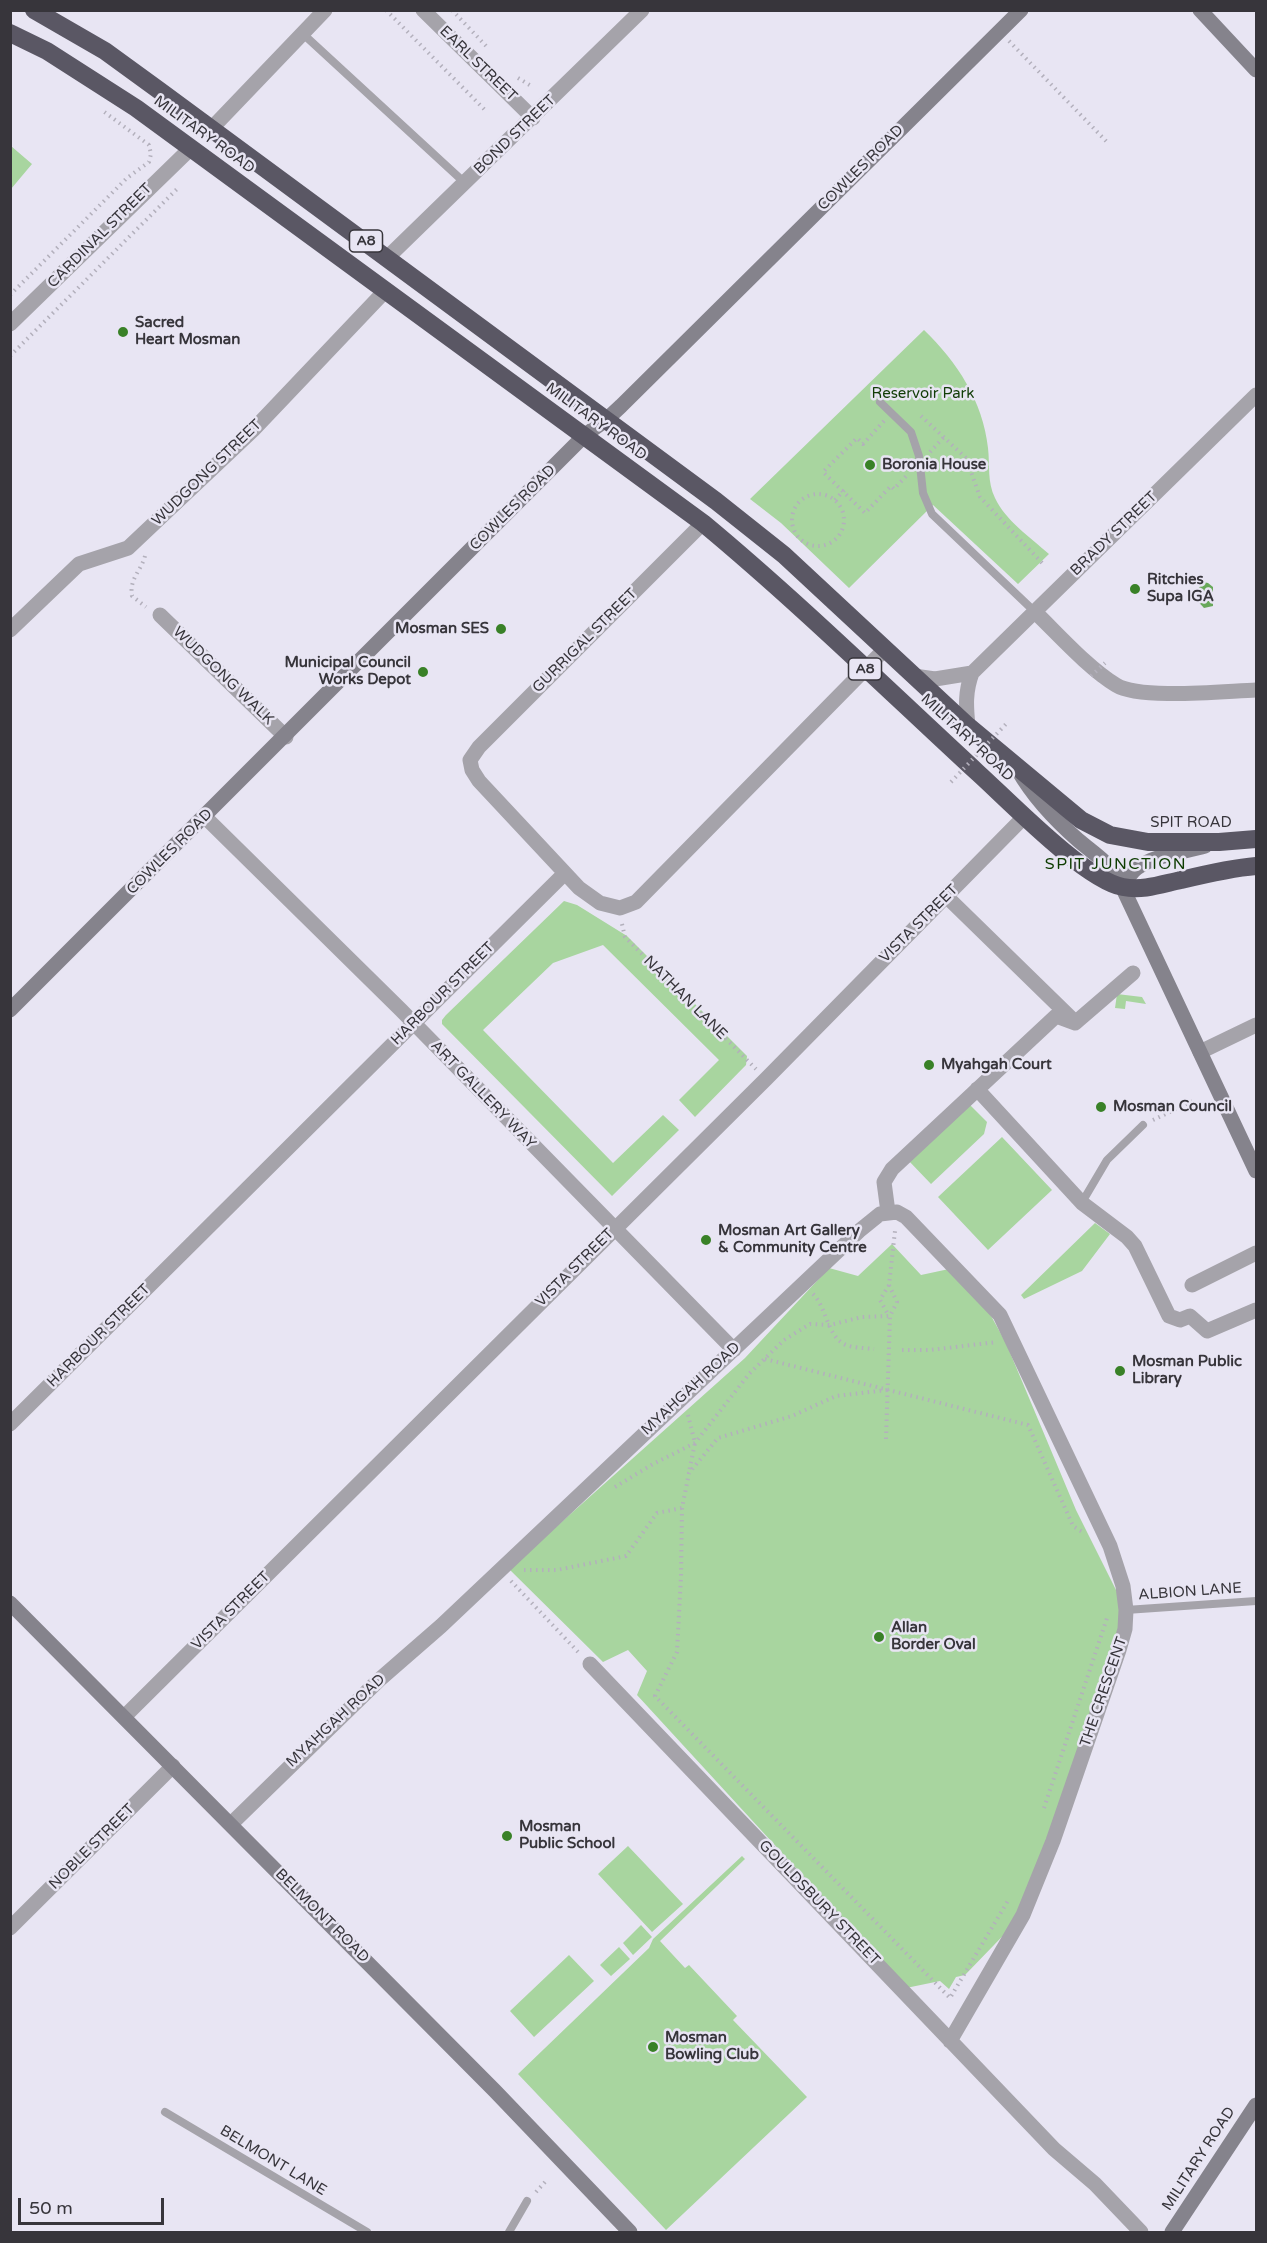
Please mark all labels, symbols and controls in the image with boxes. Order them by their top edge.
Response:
street label: EARL STREET [436,23,520,105]
street label: MILITARY ROAD [150,92,258,178]
street label: BOND STREET [470,92,560,178]
street label: COWLES ROAD [814,121,908,215]
street label: CARDINAL STREET [44,180,156,292]
road number: A8 [350,230,382,252]
place label: Sacred Heart Mosman [135,314,240,349]
marker: Sacred Heart Mosman [116,325,130,339]
street label: MILITARY ROAD [542,379,650,465]
park label: Reservoir Park [872,385,974,403]
street label: WUDGONG STREET [148,416,266,530]
place label: Boronia House [882,456,986,474]
marker: Boronia House [863,458,877,472]
street label: COWLES ROAD [466,461,560,555]
street label: BRADY STREET [1067,488,1161,580]
place label: Ritchies Supa IGA [1147,571,1214,606]
marker: Ritchies Supa IGA [1128,582,1142,596]
street label: GURRIGAL STREET [529,585,641,697]
place label: Mosman SES [395,620,489,638]
marker: Mosman SES [494,622,508,636]
street label: WUDGONG WALK [169,623,277,729]
place label: Municipal Council Works Depot [284,654,411,689]
road number: A8 [848,658,882,680]
marker: Municipal Council Works Depot [416,665,430,679]
street label: MILITARY ROAD [917,690,1017,786]
street label: COWLES ROAD [123,805,217,899]
street label: SPIT ROAD [1150,814,1232,832]
district label: SPIT JUNCTION [1045,855,1187,875]
street label: VISTA STREET [876,881,962,967]
street label: HARBOUR STREET [388,939,498,1049]
street label: NATHAN LANE [639,952,731,1044]
street label: ART GALLERY WAY [427,1037,539,1153]
place label: Myahgah Court [941,1056,1052,1074]
marker: Myahgah Court [922,1058,936,1072]
place label: Mosman Council [1113,1098,1232,1116]
marker: Mosman Council [1094,1100,1108,1114]
place label: Mosman Art Gallery & Community Centre [718,1222,867,1257]
street label: VISTA STREET [532,1225,618,1311]
marker: Mosman Art Gallery & Community Centre [699,1233,713,1247]
street label: HARBOUR STREET [44,1281,154,1391]
street label: MYAHGAH ROAD [638,1339,744,1439]
place label: Mosman Public Library [1132,1353,1242,1388]
marker: Mosman Public Library [1113,1364,1127,1378]
street label: VISTA STREET [188,1568,274,1654]
street label: ALBION LANE [1138,1579,1242,1605]
place label: Allan Border Oval [891,1619,976,1654]
marker: Allan Border Oval [872,1630,886,1644]
street label: THE CRESCENT [1077,1635,1131,1749]
street label: MYAHGAH ROAD [283,1671,389,1771]
street label: NOBLE STREET [46,1801,138,1893]
place label: Mosman Public School [519,1818,615,1853]
marker: Mosman Public School [500,1829,514,1843]
street label: GOULDSBURY STREET [755,1837,883,1969]
street label: BELMONT ROAD [271,1865,373,1967]
place label: Mosman Bowling Club [665,2029,759,2064]
marker: Mosman Bowling Club [646,2040,660,2054]
street label: MILITARY ROAD [1159,2104,1239,2214]
street label: BELMONT LANE [216,2122,330,2200]
scale bar [21,2186,166,2224]
text: 50 m [29,2197,73,2219]

